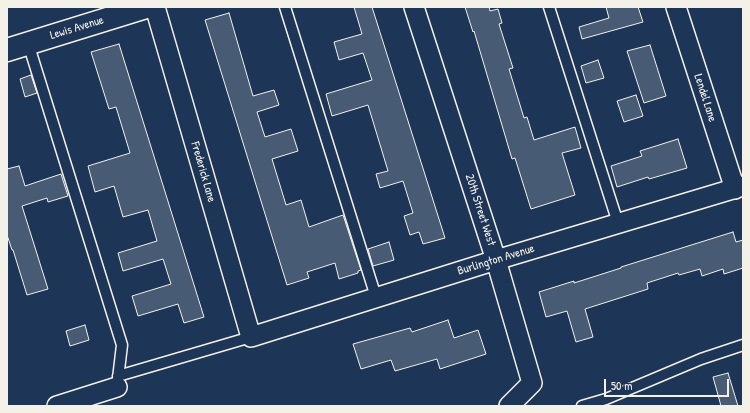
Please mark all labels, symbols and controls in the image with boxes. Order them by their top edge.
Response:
street label: Lewis Avenue [48,13,106,43]
street label: Lendel Lane [691,72,719,124]
street label: Frederick Lane [187,140,219,204]
street label: 20th Street West [462,172,498,248]
street label: Burlington Avenue [456,241,536,279]
scale bar [606,371,731,397]
text: 50 m [611,377,632,394]

